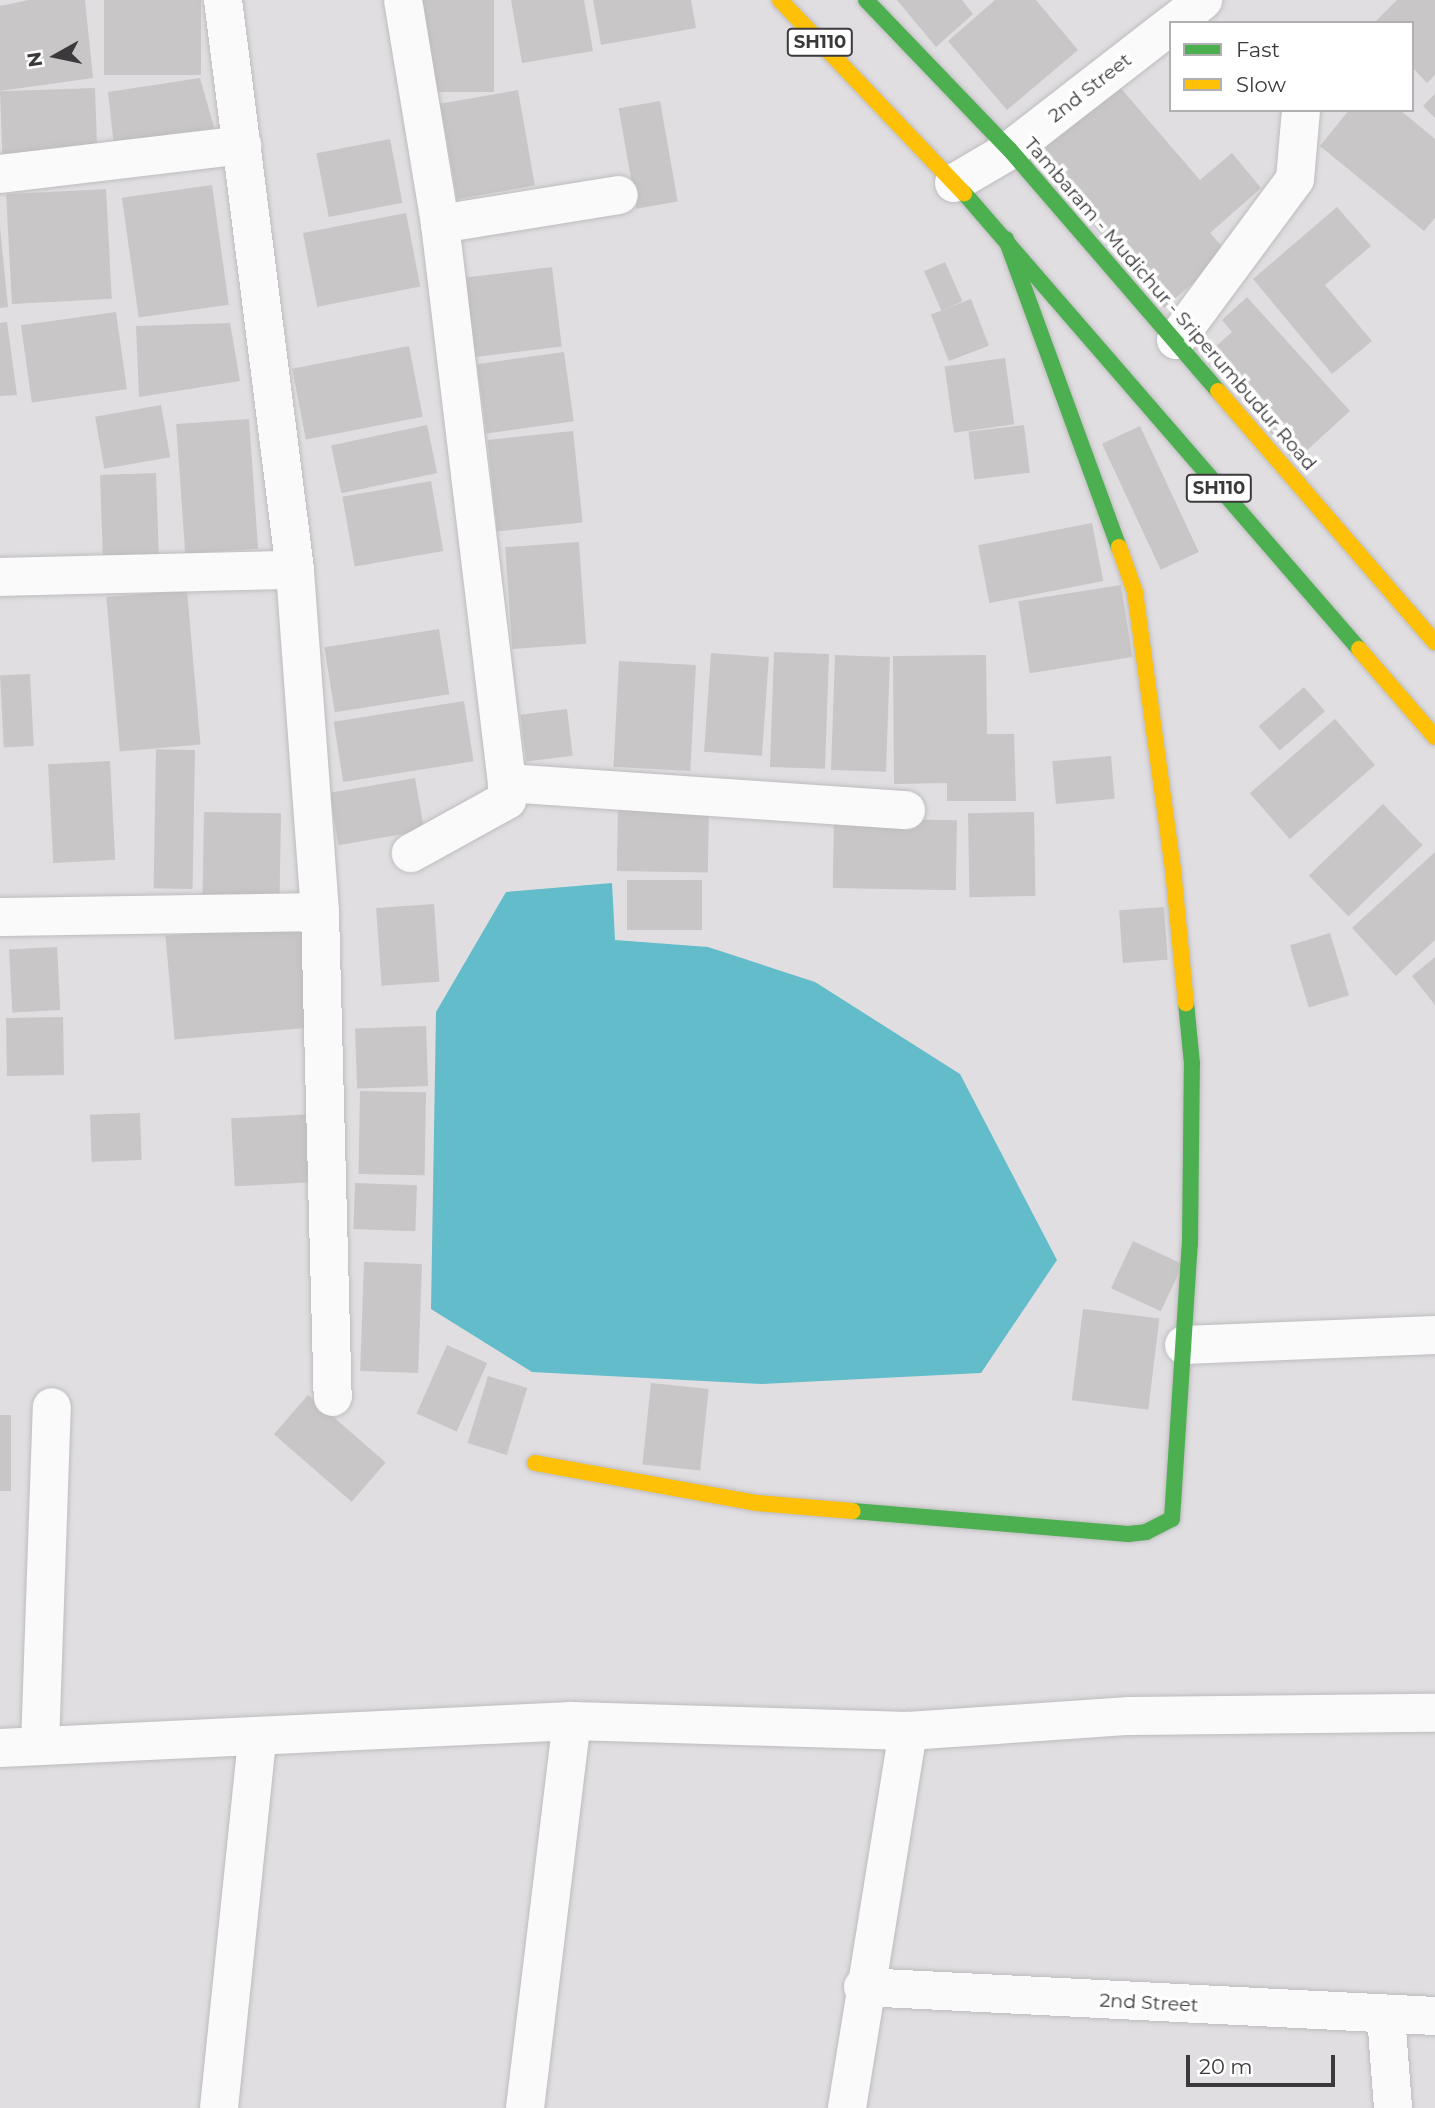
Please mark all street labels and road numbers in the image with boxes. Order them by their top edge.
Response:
road number: SH110 [787,28,853,56]
street label: 2nd Street [1044,49,1136,127]
street label: Tambaram - Mudichur - Sriperumbudur Road [1019,133,1321,475]
road number: SH110 [1186,474,1252,502]
street label: 2nd Street [1099,1989,1199,2017]

